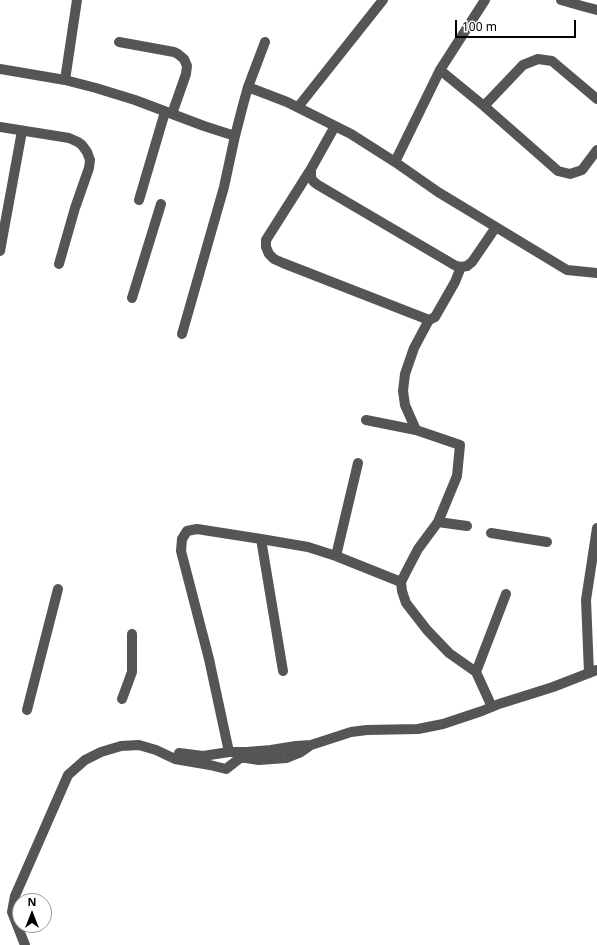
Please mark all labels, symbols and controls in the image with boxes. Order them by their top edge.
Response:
scale bar [457,12,578,38]
text: 100 m [462,18,497,35]
north arrow [12,893,52,933]
text: N [28,894,36,909]

